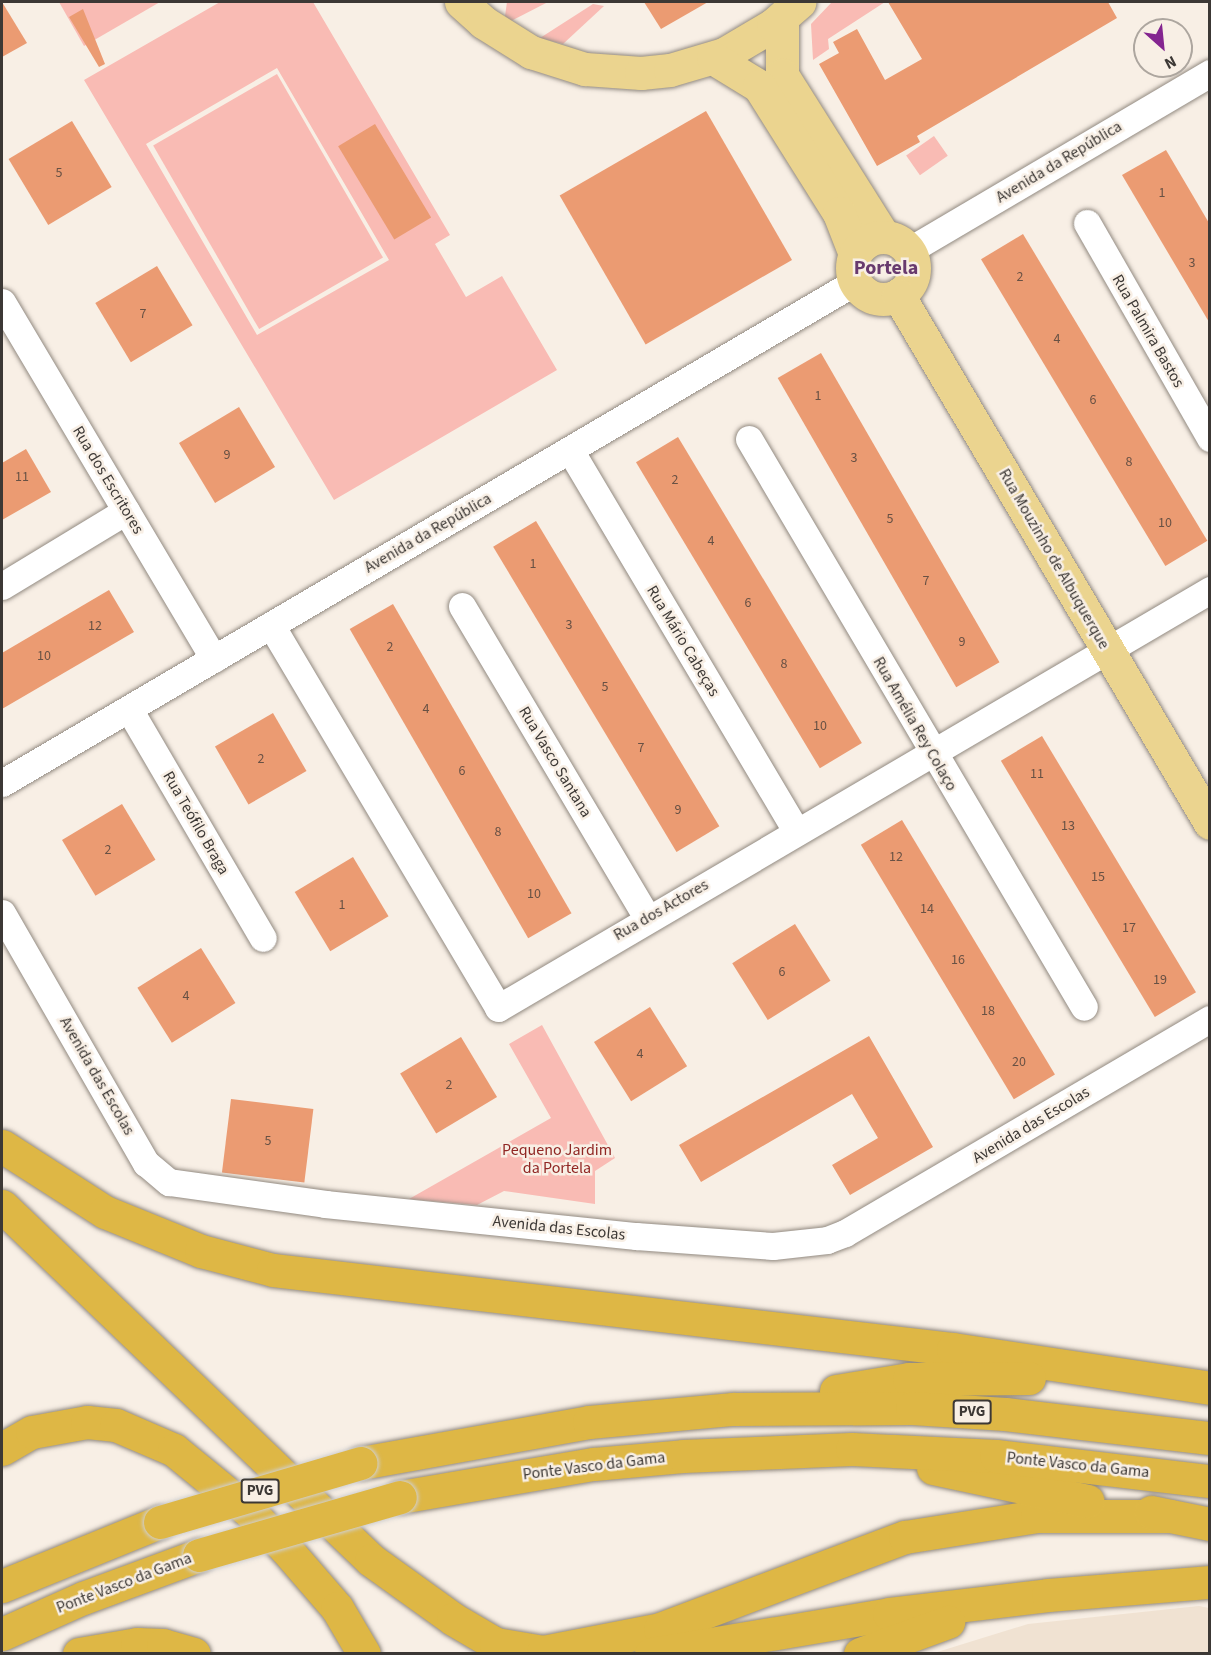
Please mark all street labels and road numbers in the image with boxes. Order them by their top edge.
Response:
street label: Avenida da República [993,117,1125,207]
street label: Rua Palmira Bastos [1108,271,1188,391]
street label: Rua dos Escritores [68,423,148,537]
street label: Rua Mouzinho de Albuquerque [994,465,1114,653]
street label: Avenida da República [361,489,495,577]
street label: Rua Mário Cabeças [642,582,724,700]
street label: Rua Amélia Rey Colaço [869,654,961,794]
street label: Rua Vasco Santana [514,703,596,821]
street label: Rua Teófilo Braga [159,768,233,878]
street label: Rua dos Actores [610,875,712,945]
street label: Avenida das Escolas [55,1014,139,1138]
street label: Avenida das Escolas [969,1082,1093,1168]
street label: Avenida das Escolas [492,1211,626,1245]
road number: PVG [952,1400,992,1424]
street label: Ponte Vasco da Gama [522,1448,666,1484]
street label: Ponte Vasco da Gama [1006,1448,1150,1482]
road number: PVG [240,1479,280,1503]
street label: Ponte Vasco da Gama [54,1548,194,1618]

